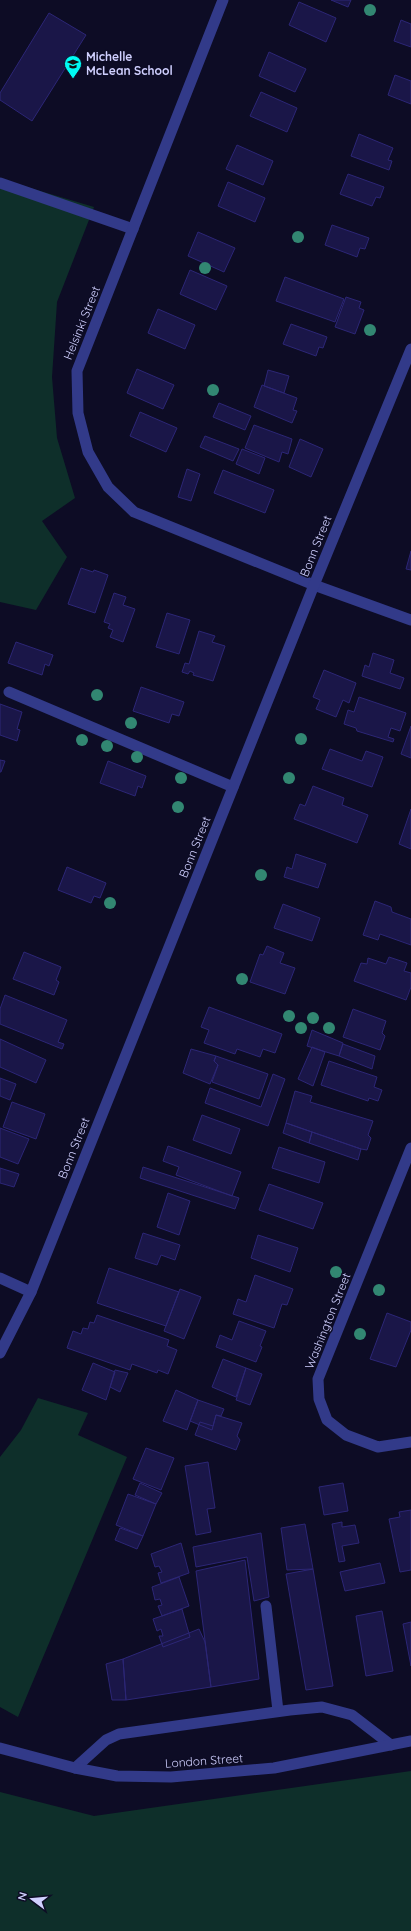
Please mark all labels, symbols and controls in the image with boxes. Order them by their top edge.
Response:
place label: Michelle McLean School [86,49,173,78]
school or university icon: Michelle McLean School [63,54,83,79]
street label: Helsinki Street [60,284,103,362]
street label: Bonn Street [296,513,335,579]
street label: Bonn Street [175,814,214,880]
street label: Bonn Street [54,1115,93,1181]
street label: Washington Street [301,1270,354,1371]
street label: London Street [164,1750,243,1771]
north arrow [12,1879,52,1919]
text: N [15,1890,30,1902]

